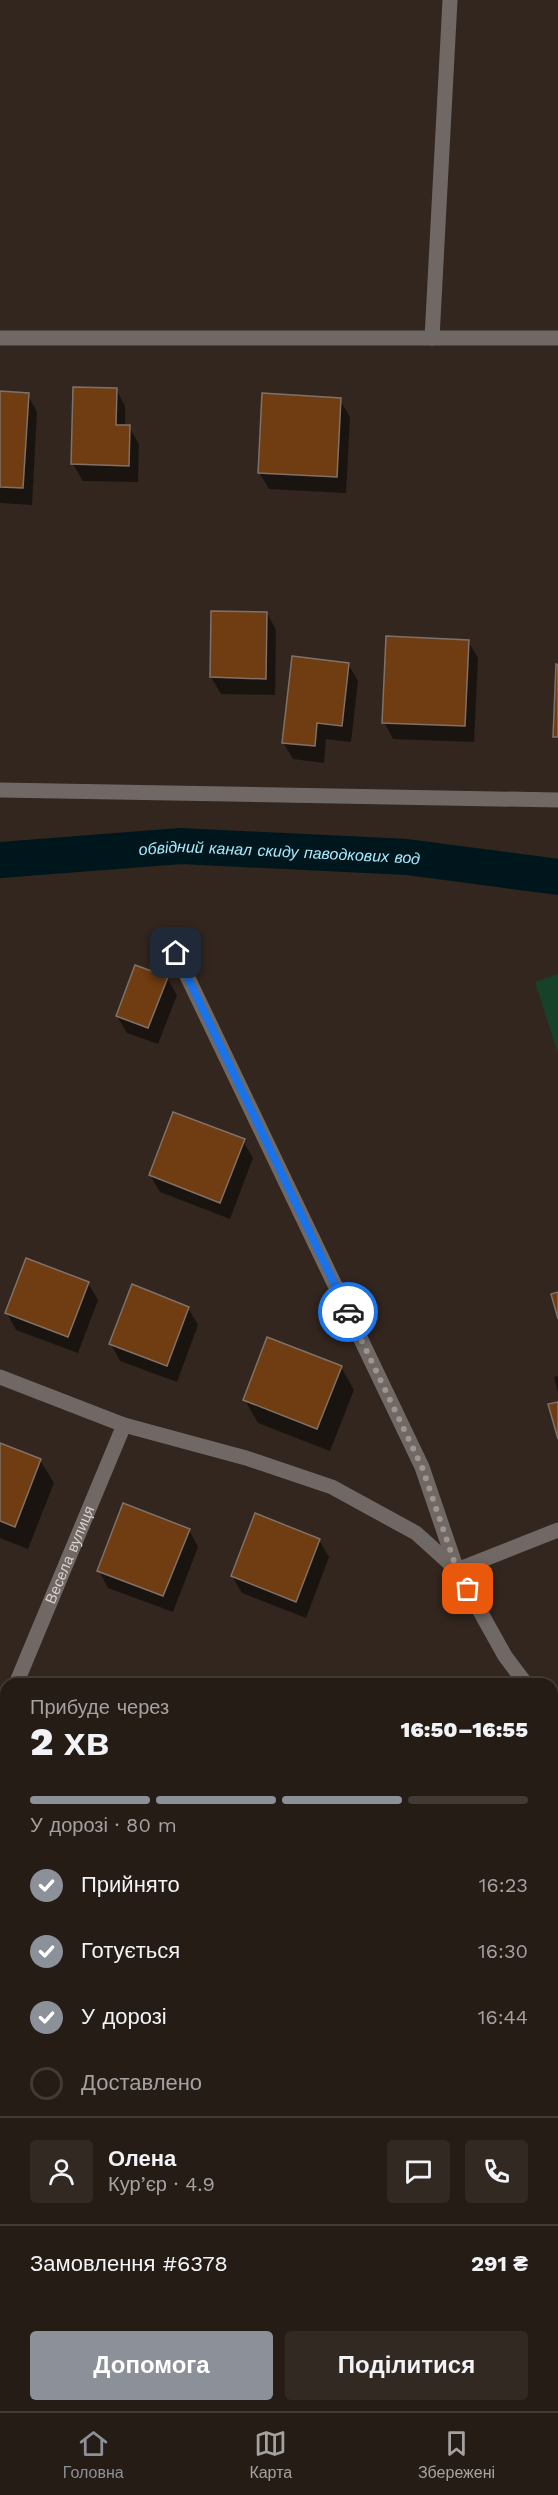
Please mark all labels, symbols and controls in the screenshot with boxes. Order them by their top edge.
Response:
water label: обвідний канал скиду паводкових вод [138,836,421,868]
pin [150,927,201,978]
icon: home [159,936,192,969]
courier [318,1282,378,1342]
icon: car [332,1296,365,1329]
street label: Весела вулиця [41,1503,98,1607]
pin [442,1563,493,1614]
icon: bag [451,1572,484,1605]
text: Прибуде через [30,1695,169,1719]
text: 16:50–16:55 [400,1717,528,1742]
text: 2 хв [30,1719,110,1764]
text: У дорозі · 80 m [30,1813,177,1837]
icon: check [30,1869,63,1902]
text: Прийнято [81,1872,180,1897]
text: 16:23 [479,1873,528,1897]
icon: check [30,1935,63,1968]
text: Готується [81,1938,180,1963]
text: 16:30 [478,1939,528,1963]
icon: check [30,2001,63,2034]
text: У дорозі [81,2004,167,2029]
text: 16:44 [478,2005,528,2029]
text: Доставлено [81,2070,202,2095]
button: person [30,2140,93,2203]
button: chat [387,2140,450,2203]
button: phone [465,2140,528,2203]
text: Олена [108,2146,176,2171]
text: Кур’єр · 4.9 [108,2172,215,2196]
text: Замовлення #6378 [30,2251,228,2276]
text: 291 ₴ [471,2251,528,2276]
button: Допомога [30,2331,273,2400]
button: Поділитися [285,2331,528,2400]
tab: Головна [63,2427,124,2482]
tab: Карта [249,2427,292,2482]
tab: Збережені [418,2427,495,2482]

